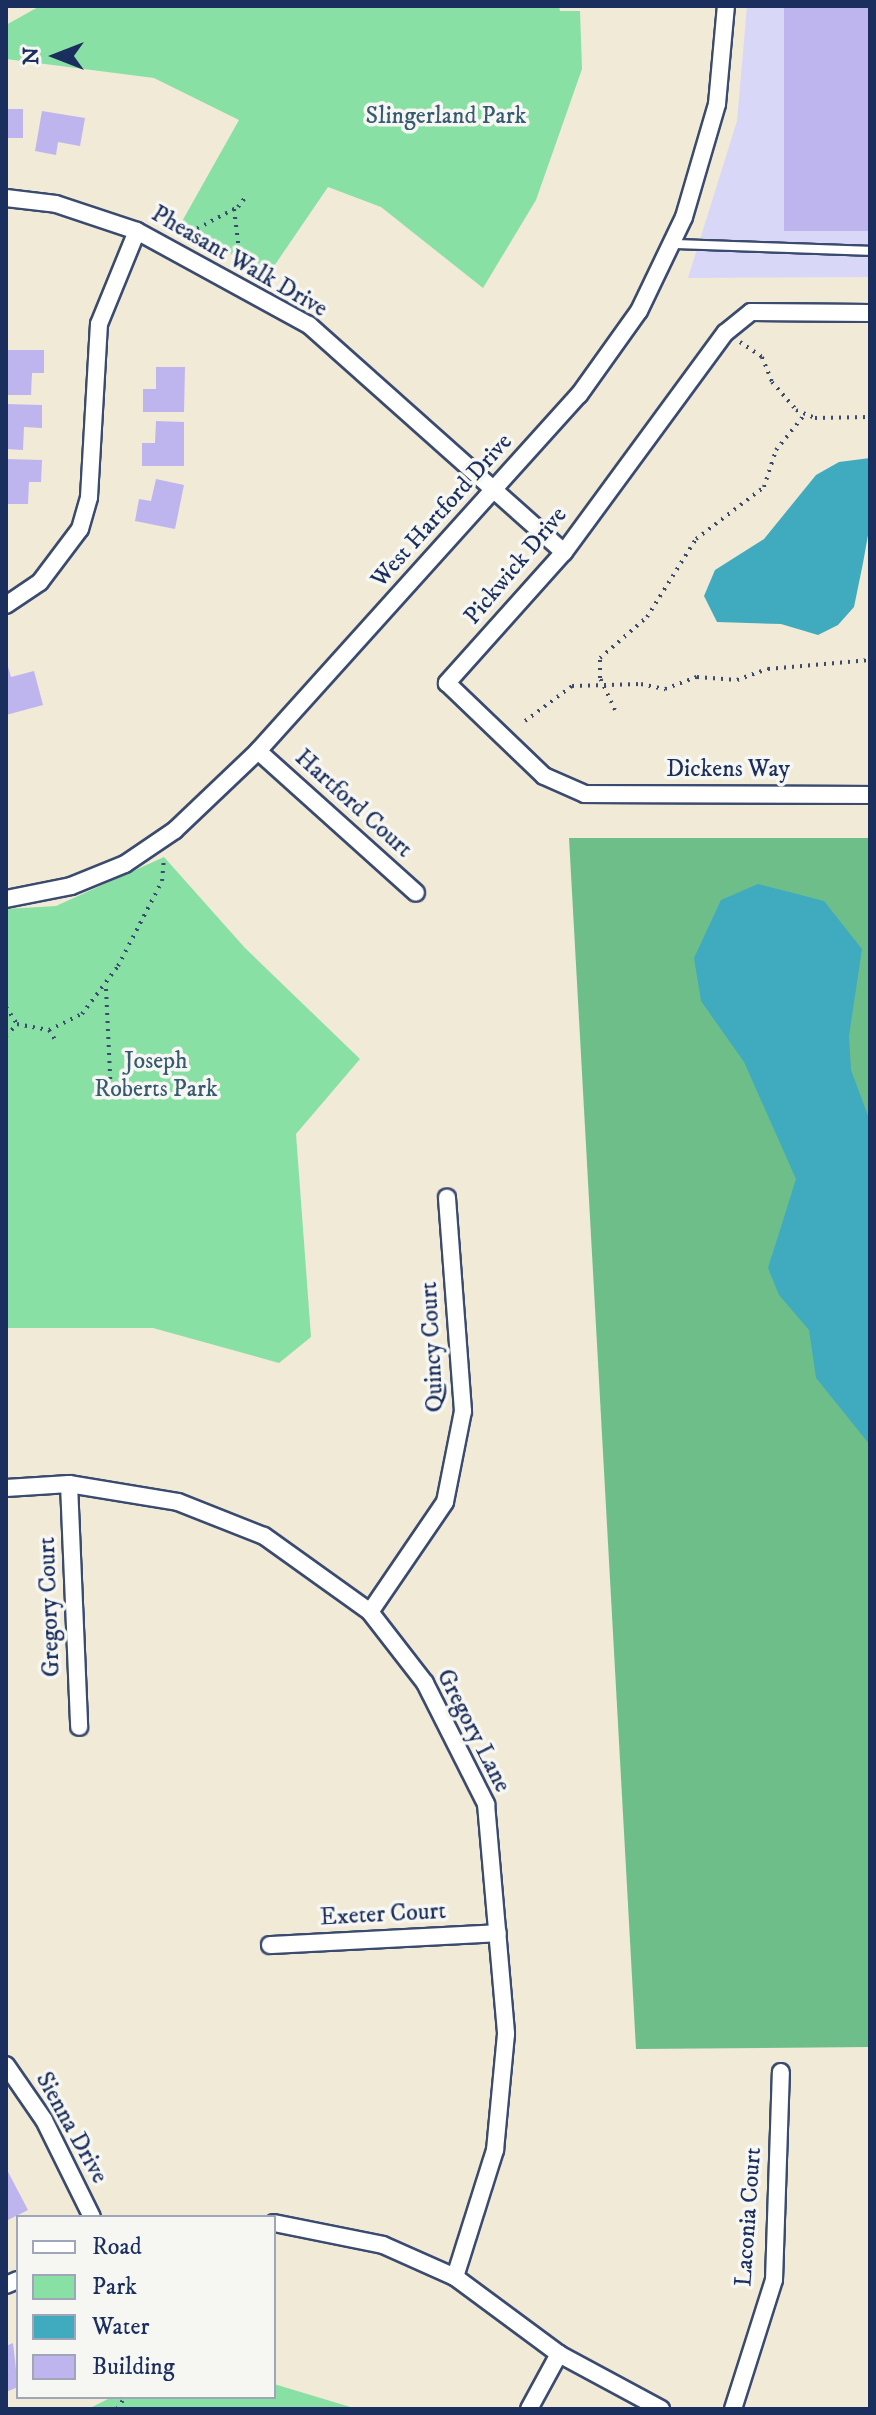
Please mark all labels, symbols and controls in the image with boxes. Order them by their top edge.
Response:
north arrow [16,16,96,96]
text: N [18,47,45,65]
park label: Slingerland Park [366,103,526,131]
street label: Pheasant Walk Drive [146,200,332,324]
street label: West Hartford Drive [365,428,519,594]
street label: Pickwick Drive [458,501,574,631]
street label: Hartford Court [288,744,418,864]
street label: Dickens Way [666,756,790,784]
park label: Joseph Roberts Park [94,1048,218,1104]
street label: Quincy Court [415,1281,451,1413]
street label: Gregory Court [33,1536,67,1678]
street label: Gregory Lane [430,1665,516,1797]
street label: Exeter Court [319,1897,447,1933]
street label: Sienna Drive [29,2067,113,2189]
street label: Laconia Court [730,2146,768,2288]
legend [16,2215,276,2399]
text: Road [92,2232,142,2262]
text: Park [92,2272,137,2302]
text: Water [92,2312,149,2342]
text: Building [92,2352,175,2382]

